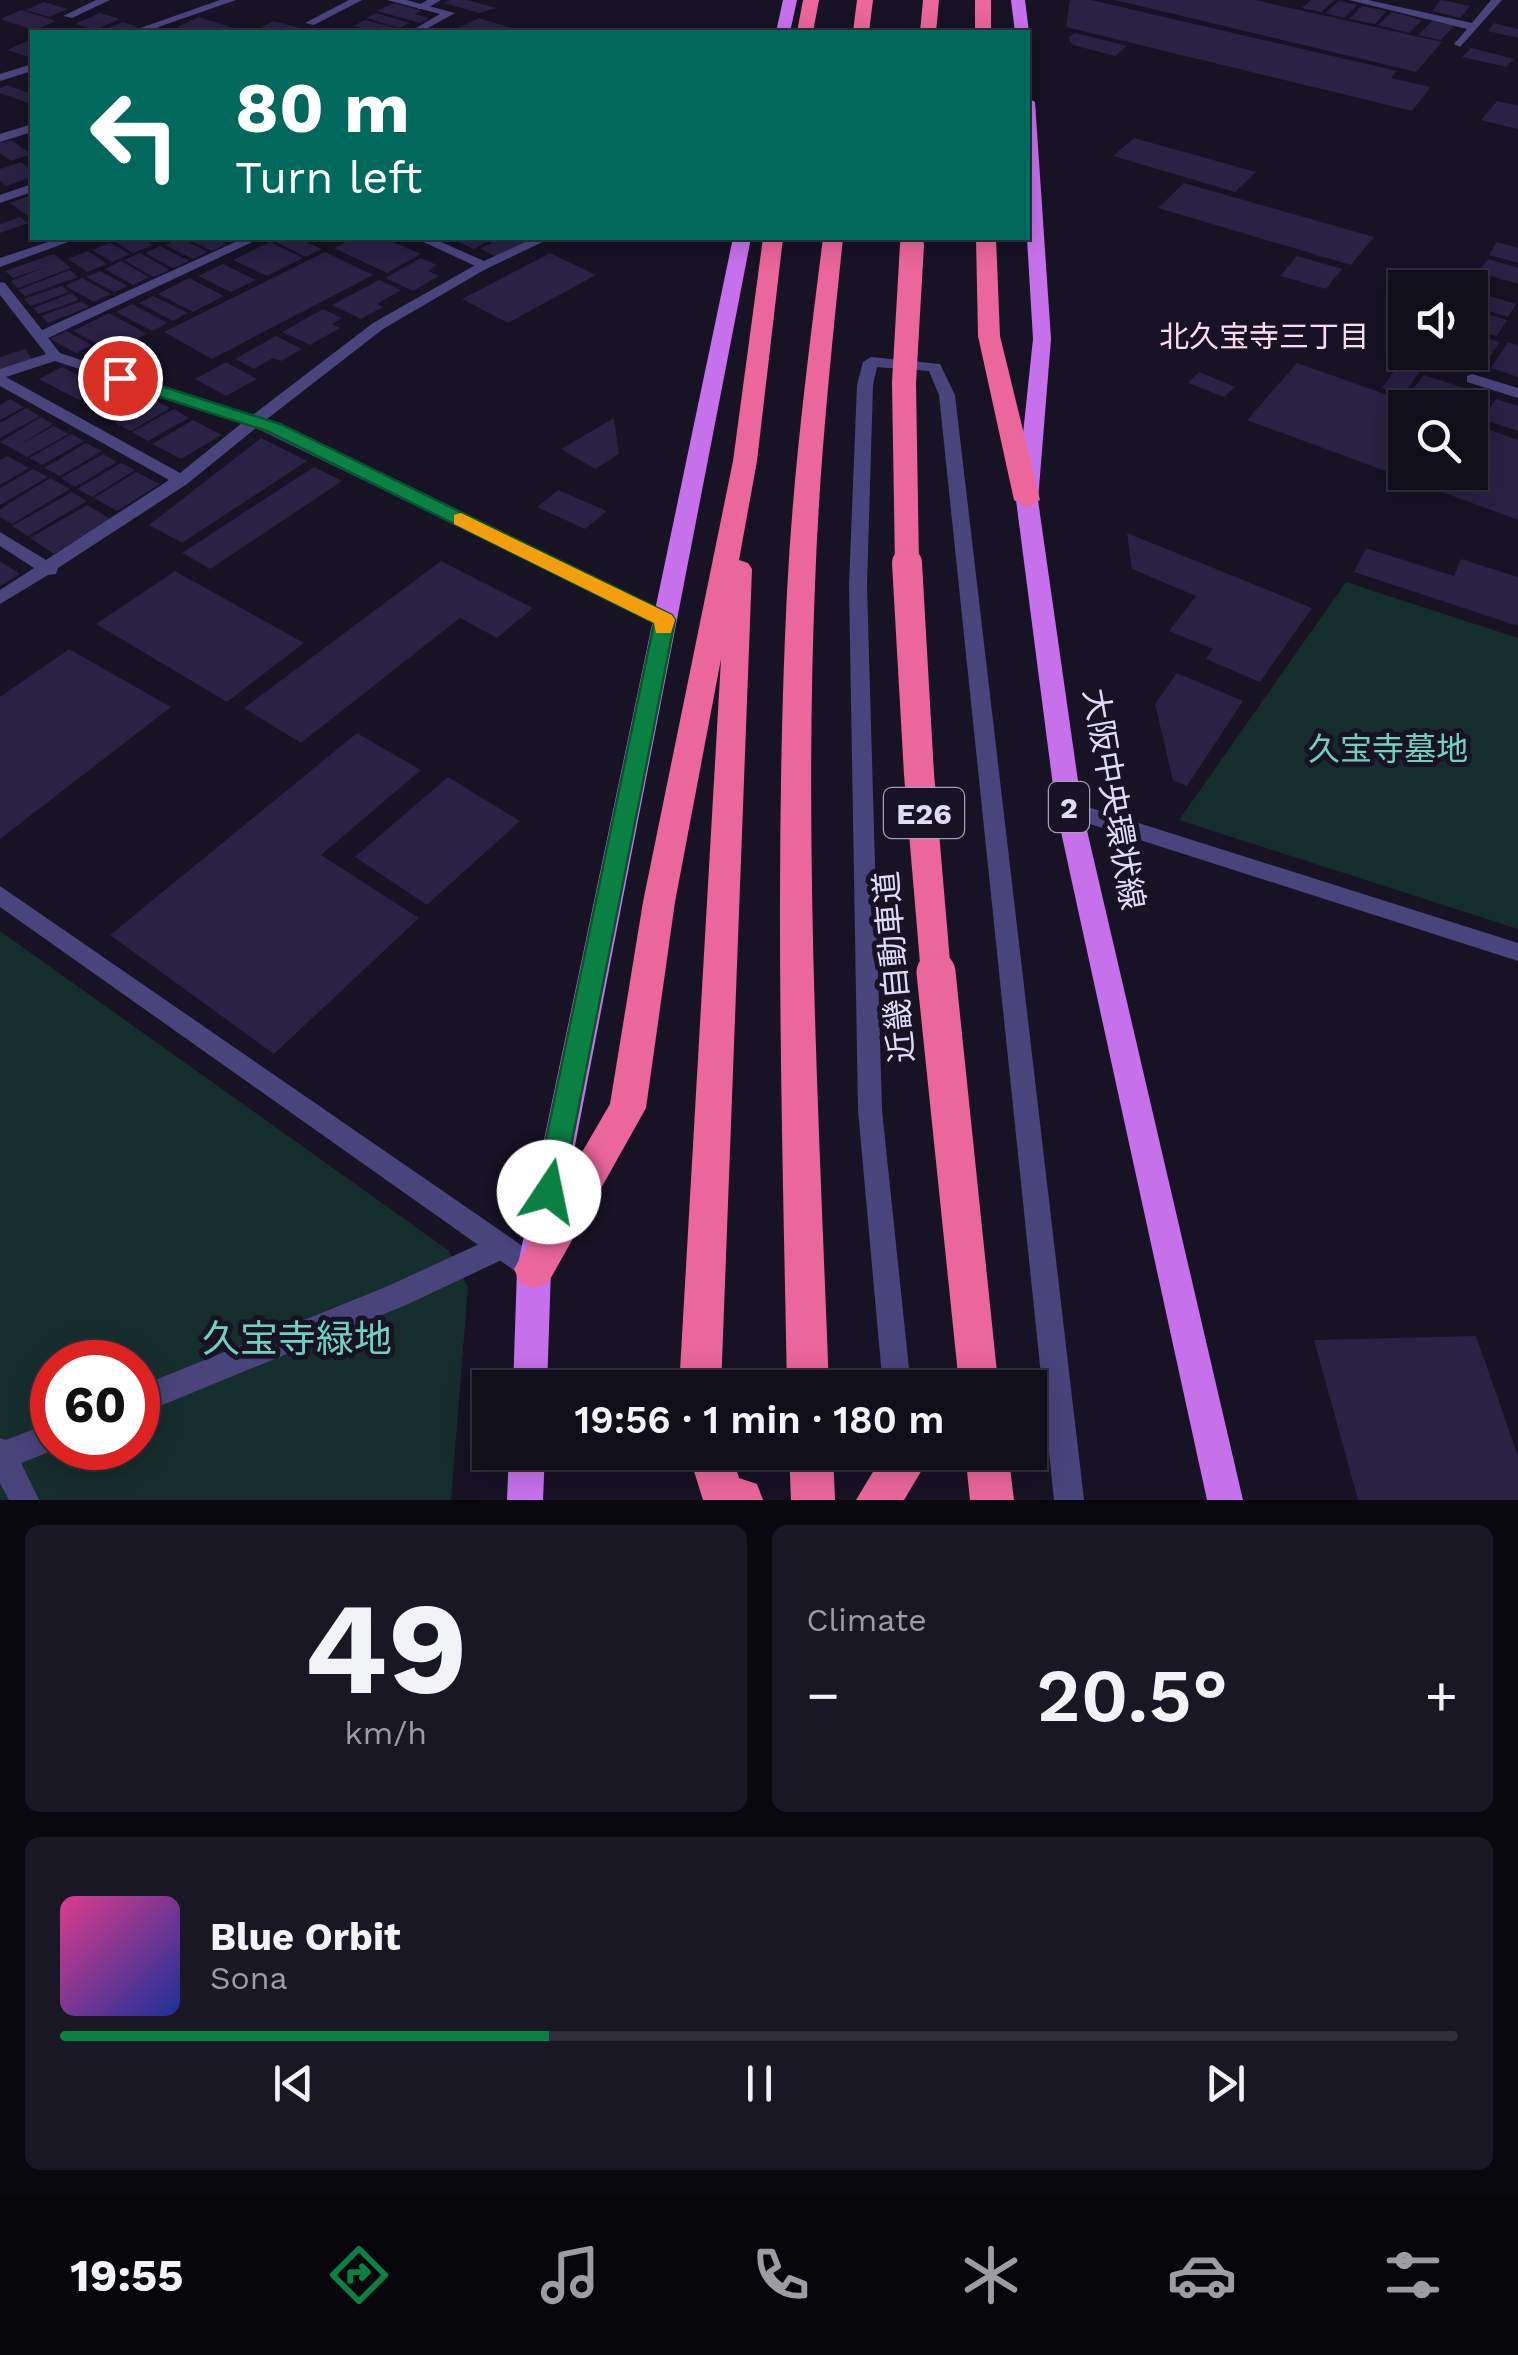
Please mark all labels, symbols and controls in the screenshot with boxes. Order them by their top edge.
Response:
text: 80 m [235,67,410,149]
icon: left [70,70,200,200]
text: Turn left [235,151,422,204]
map controls [1388,270,1488,490]
button: sound [1388,270,1488,370]
district label: 北久宝寺三丁目 [1159,319,1369,354]
pin [78,336,163,421]
icon: arrive [93,351,148,406]
button: search [1388,390,1488,490]
street label: 大阪中央環状線 [1076,685,1152,913]
park label: 久宝寺墓地 [1308,730,1468,768]
road number: 2 [1049,782,1089,832]
road number: E26 [884,788,964,838]
street label: 近畿自動車道 [867,870,921,1064]
position arrow [497,1140,601,1244]
park label: 久宝寺緑地 [202,1317,392,1361]
speed limit sign: 60 [30,1340,160,1470]
text: 19:56 · 1 min · 180 m [575,1398,944,1442]
text: 49 [304,1572,468,1725]
text: Climate [807,1601,927,1639]
text: 20.5° [1036,1651,1228,1739]
text: − [807,1663,840,1727]
text: + [1425,1663,1458,1727]
text: km/h [345,1714,427,1752]
text: Blue Orbit [210,1915,401,1959]
text: Sona [210,1959,288,1997]
icon: previous [266,2056,321,2111]
icon: pause [732,2056,787,2111]
icon: next [1198,2056,1253,2111]
icon: directions [324,2240,394,2310]
icon: music [535,2240,605,2310]
icon: phone [746,2240,816,2310]
icon: climate [956,2240,1026,2310]
icon: car [1167,2240,1237,2310]
icon: filters [1378,2240,1448,2310]
text: 19:55 [70,2249,184,2302]

